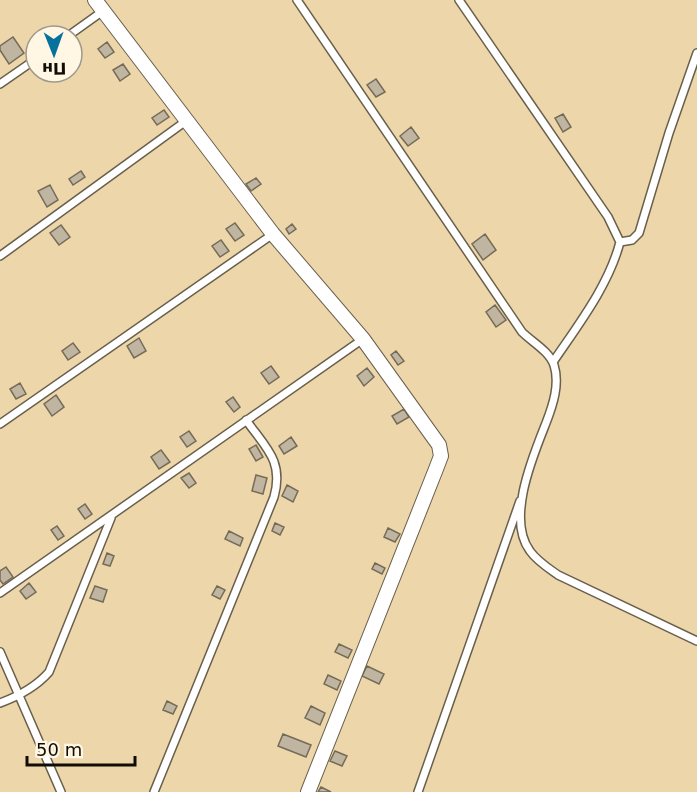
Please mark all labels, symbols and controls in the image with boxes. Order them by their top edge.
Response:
north arrow [24,24,84,84]
text: Пн [42,59,67,78]
scale bar [27,729,135,767]
text: 50 m [36,739,82,760]

